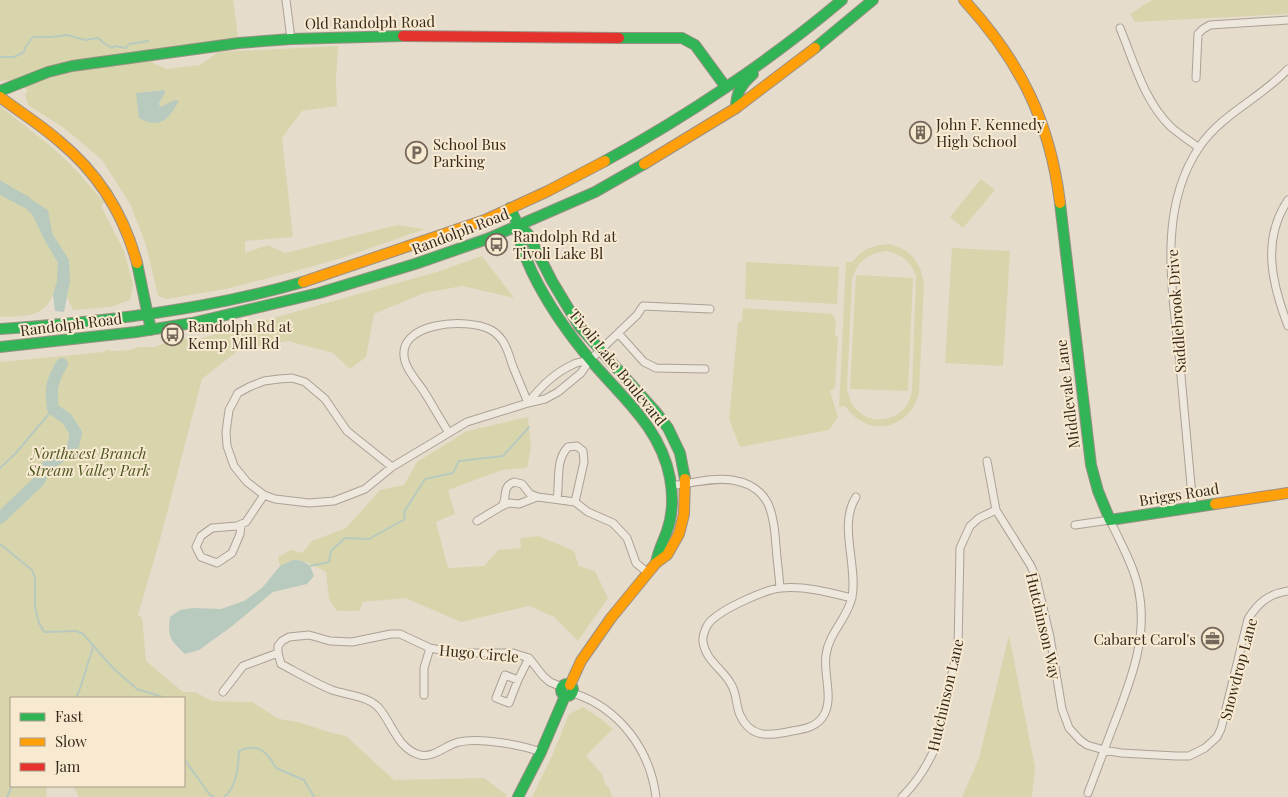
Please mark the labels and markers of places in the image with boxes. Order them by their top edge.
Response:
place label: John F. Kennedy High School [935,114,1045,151]
building icon: John F. Kennedy High School [908,121,932,145]
place label: School Bus Parking [433,134,506,171]
parking icon: School Bus Parking [405,141,429,165]
place label: Randolph Rd at Tivoli Lake Bl [513,226,617,263]
bus stop icon: Randolph Rd at Tivoli Lake Bl [485,233,509,257]
place label: Randolph Rd at Kemp Mill Rd [188,316,292,353]
bus stop icon: Randolph Rd at Kemp Mill Rd [160,323,184,347]
office icon: Cabaret Carol's [1200,627,1224,651]
place label: Cabaret Carol's [1093,629,1196,649]

